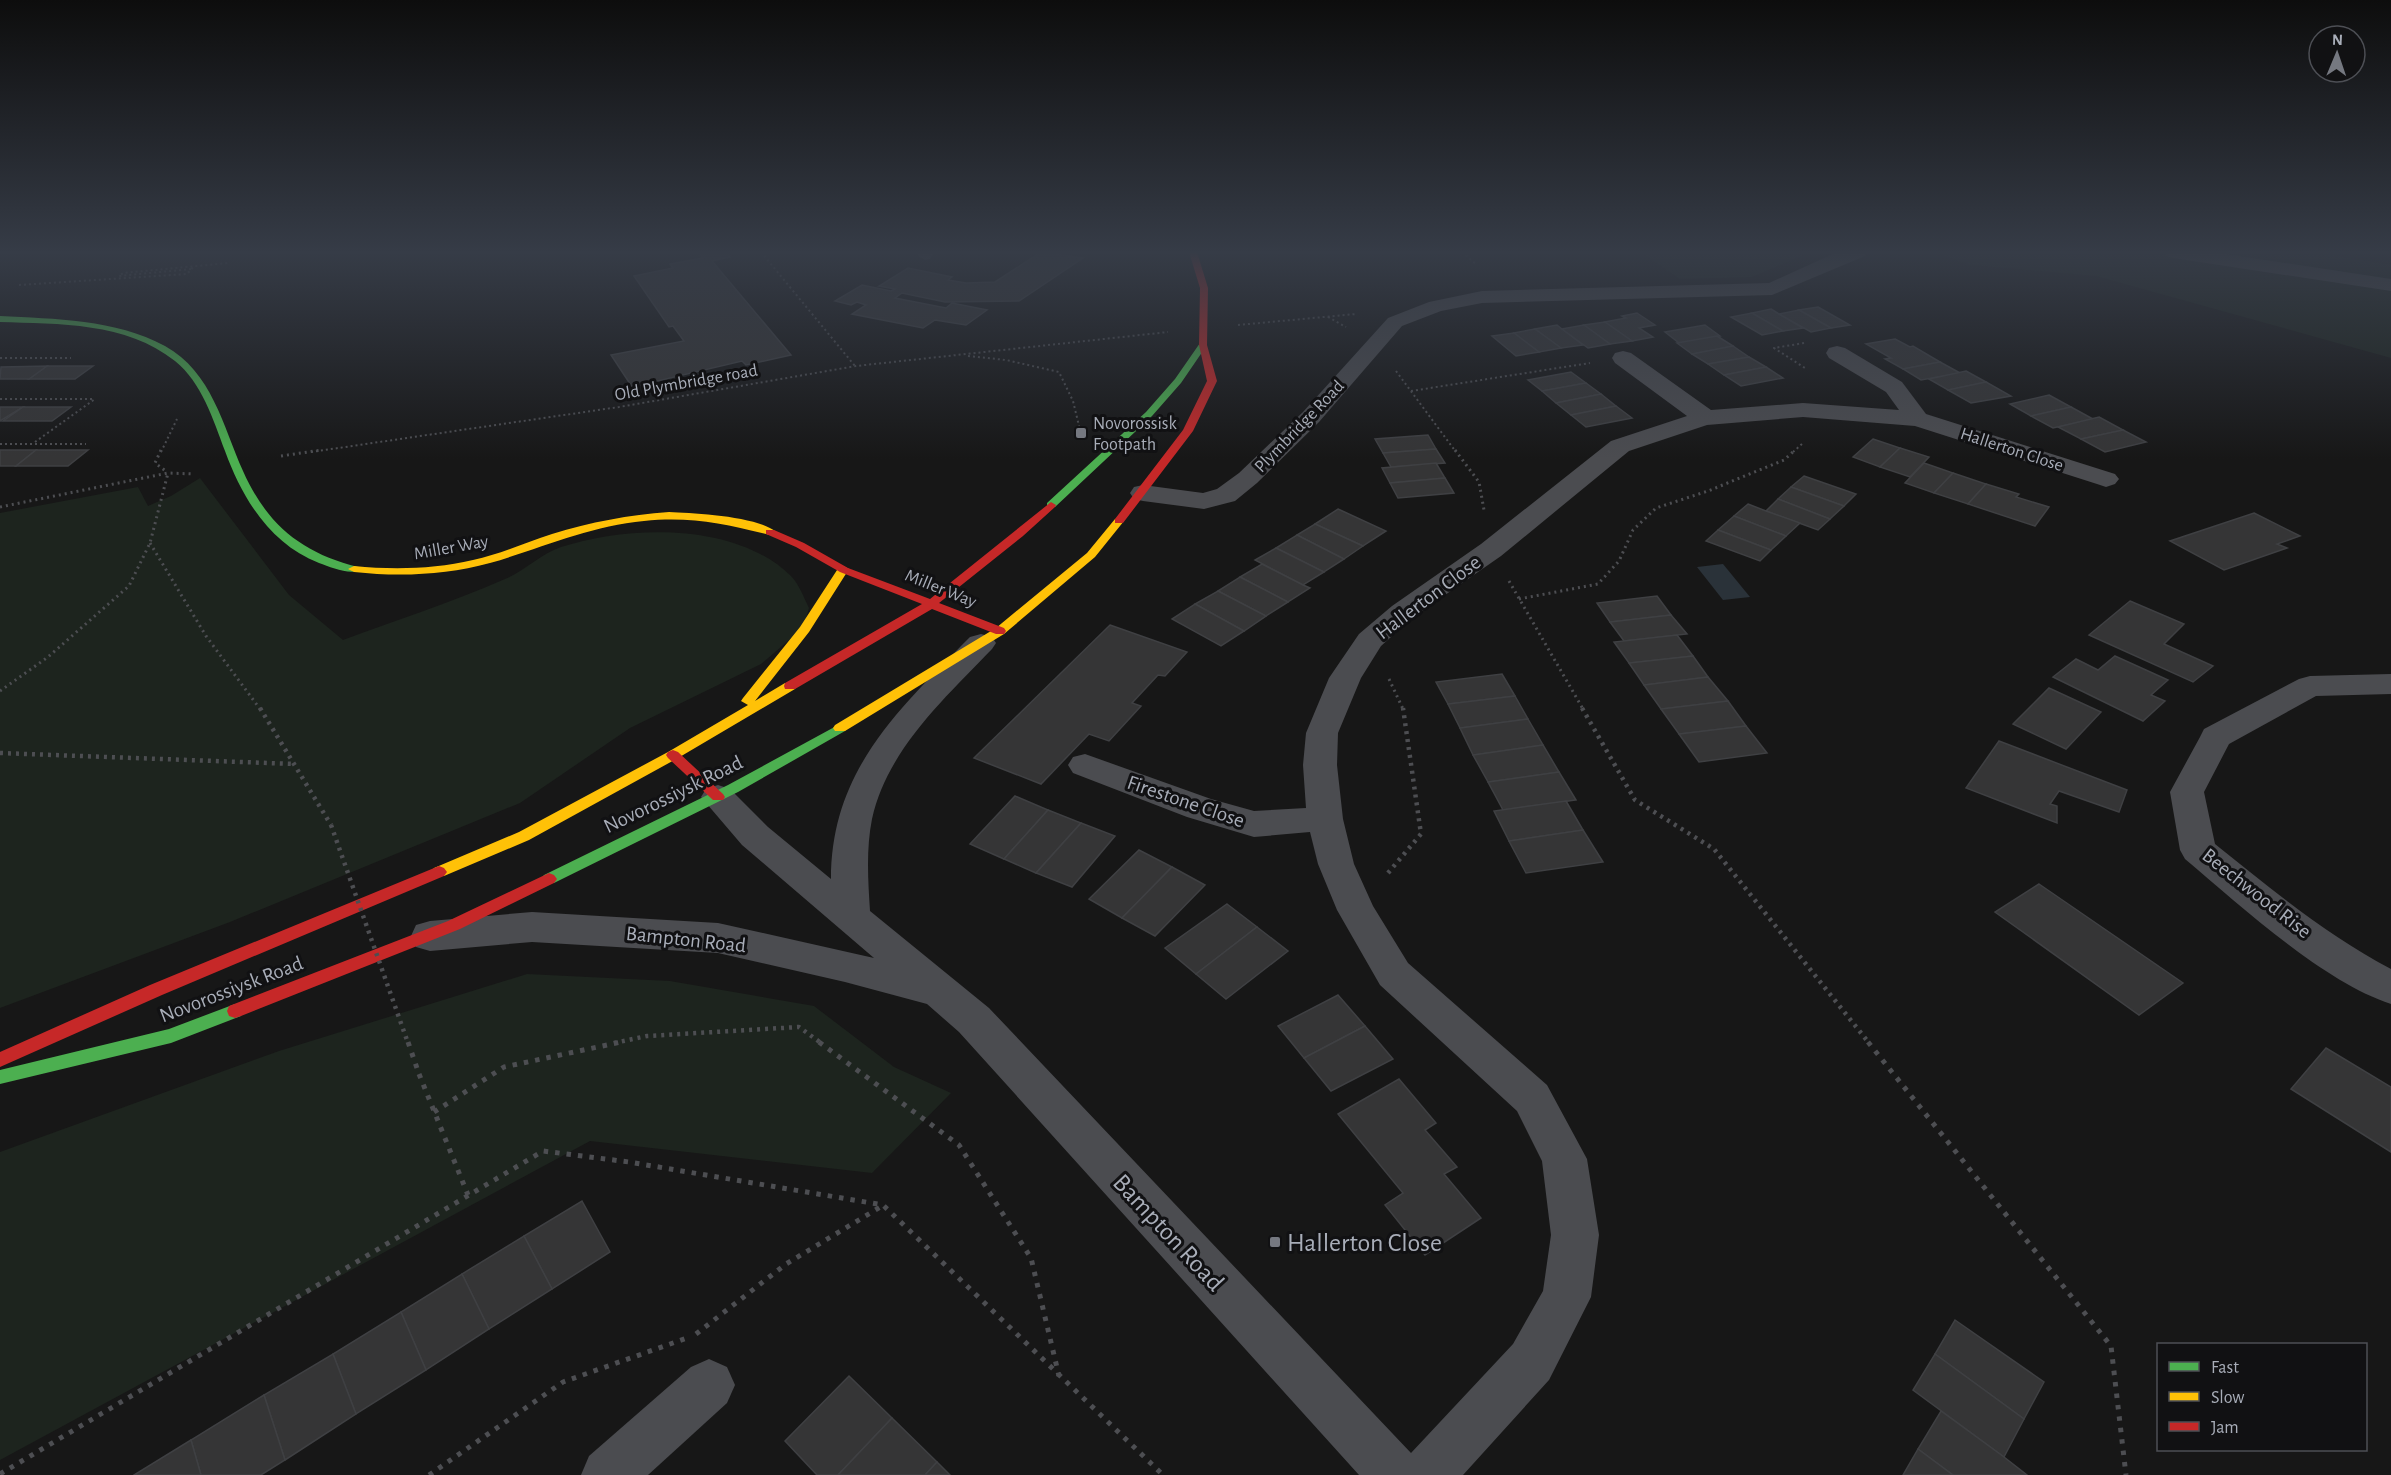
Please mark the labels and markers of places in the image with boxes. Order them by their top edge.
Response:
place label: Novorossisk Footpath [1093,415,1178,454]
marker: Novorossisk Footpath [1074,426,1088,440]
place label: Hallerton Close [1287,1230,1442,1256]
marker: Hallerton Close [1268,1235,1282,1249]

